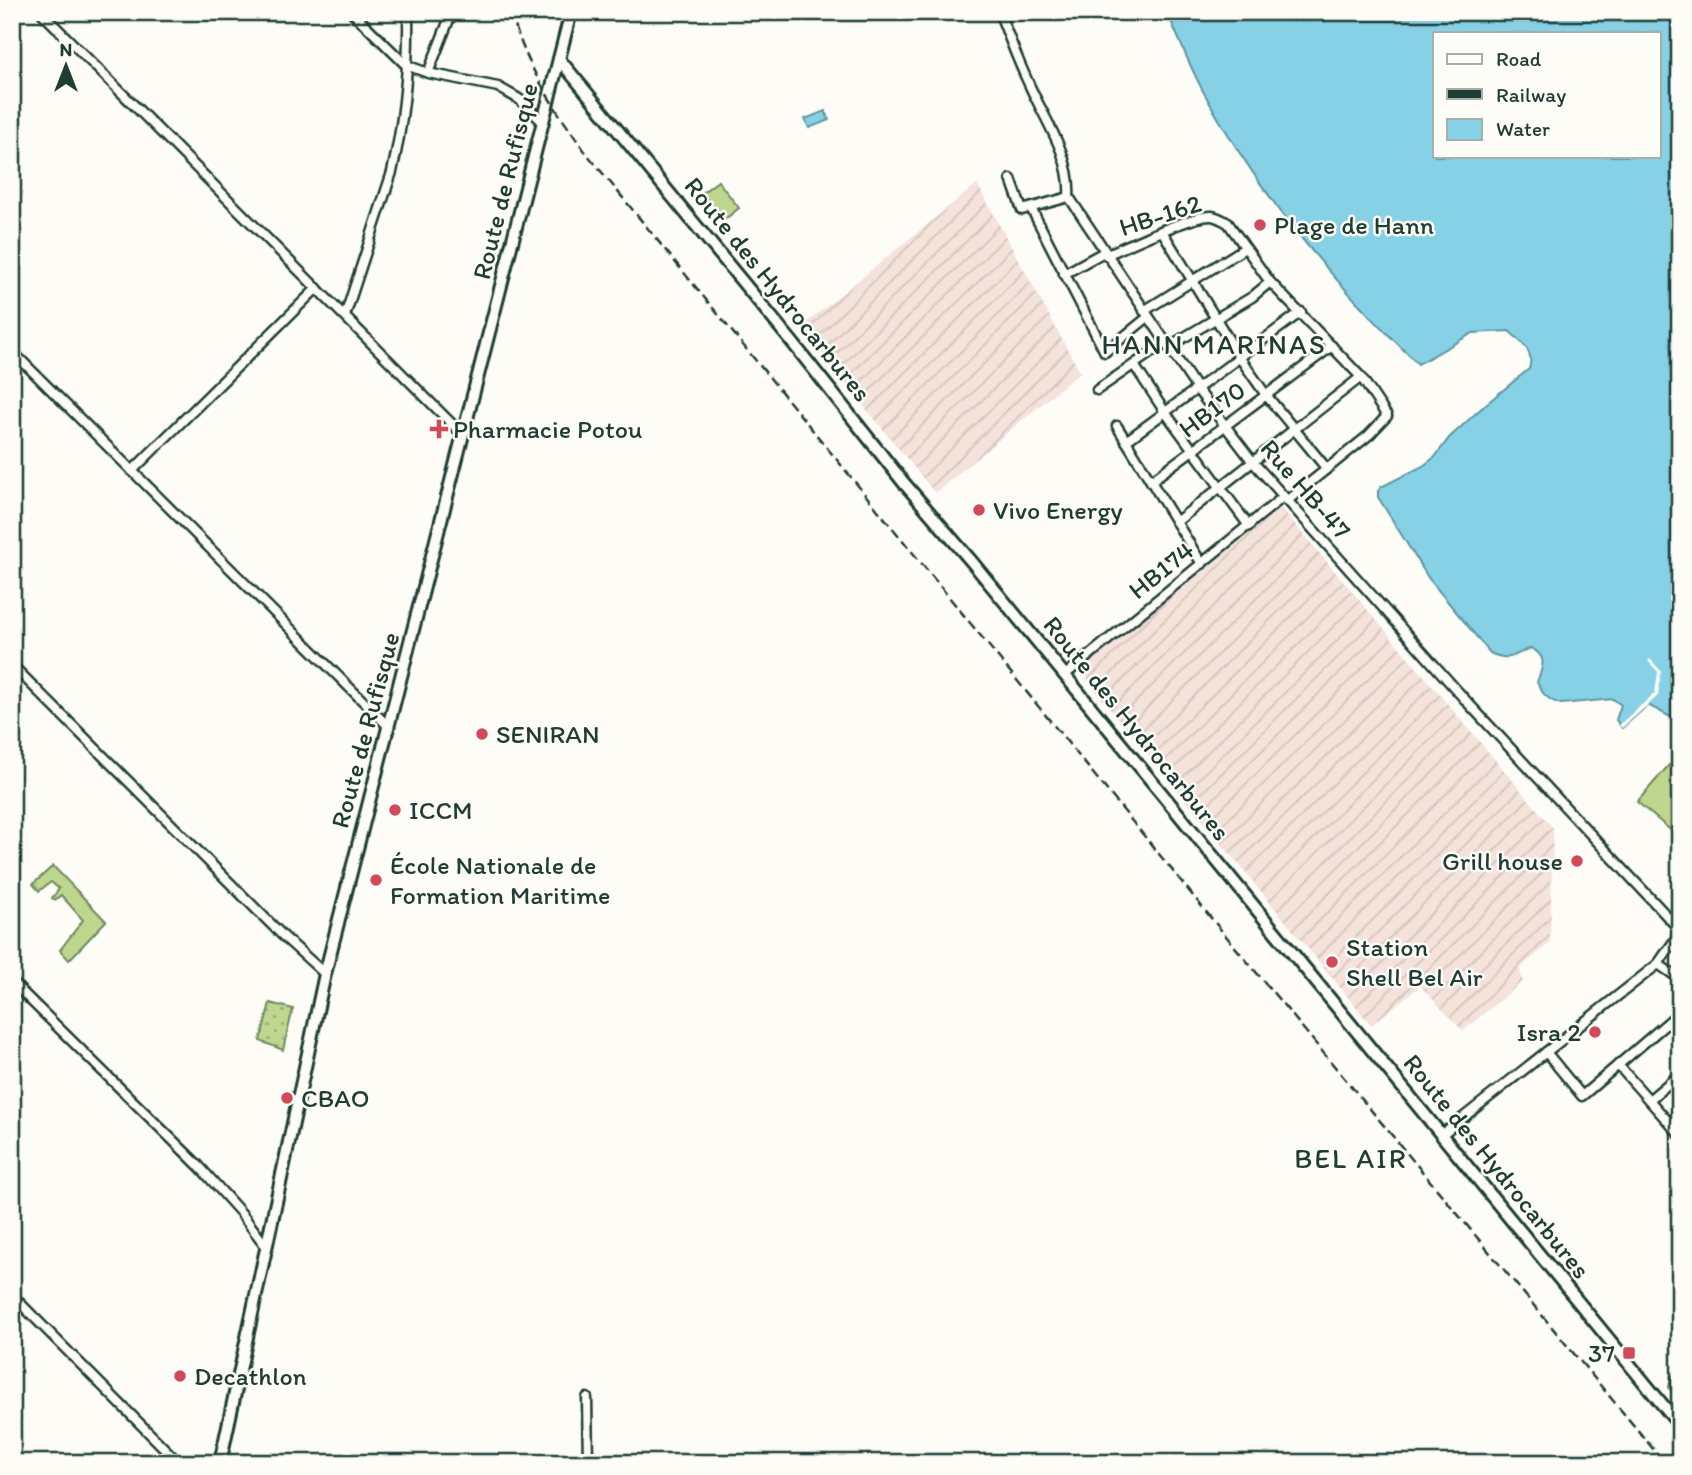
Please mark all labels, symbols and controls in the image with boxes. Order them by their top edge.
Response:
north arrow [32,32,102,102]
legend [1433,32,1660,158]
text: N [60,38,72,61]
text: Road [1496,46,1542,71]
street label: Route de Rufisque [465,79,545,283]
text: Railway [1496,82,1566,107]
text: Water [1496,116,1550,141]
street label: Route des Hydrocarbures [677,170,879,408]
street label: HB-162 [1115,187,1205,243]
place label: Plage de Hann [1274,209,1434,241]
marker: Plage de Hann [1252,217,1268,233]
district label: HANN MARINAS [1101,327,1327,361]
street label: HB170 [1172,374,1252,444]
place label: Pharmacie Potou [453,413,642,445]
marker: Pharmacie Potou [431,421,447,437]
street label: Rue HB-47 [1254,432,1358,546]
place label: Vivo Energy [993,494,1123,526]
marker: Vivo Energy [971,502,987,518]
street label: HB174 [1122,534,1201,606]
street label: Route des Hydrocarbures [1036,609,1238,847]
street label: Route de Rufisque [323,628,407,832]
place label: SENIRAN [496,718,599,750]
marker: SENIRAN [474,726,490,742]
place label: ICCM [409,794,472,826]
marker: ICCM [387,802,403,818]
place label: Grill house [1442,845,1563,877]
place label: École Nationale de Formation Maritime [390,849,610,911]
marker: Grill house [1569,853,1585,869]
marker: École Nationale de Formation Maritime [368,872,384,888]
place label: Station Shell Bel Air [1346,931,1483,993]
marker: Station Shell Bel Air [1324,954,1340,970]
place label: Isra 2 [1517,1016,1581,1048]
marker: Isra 2 [1587,1024,1603,1040]
street label: Route des Hydrocarbures [1396,1047,1598,1285]
place label: CBAO [301,1082,370,1114]
marker: CBAO [279,1090,295,1106]
district label: BEL AIR [1294,1141,1408,1175]
place label: 37 [1588,1337,1615,1369]
marker: 37 [1621,1345,1637,1361]
place label: Decathlon [194,1360,307,1392]
marker: Decathlon [172,1368,188,1384]

